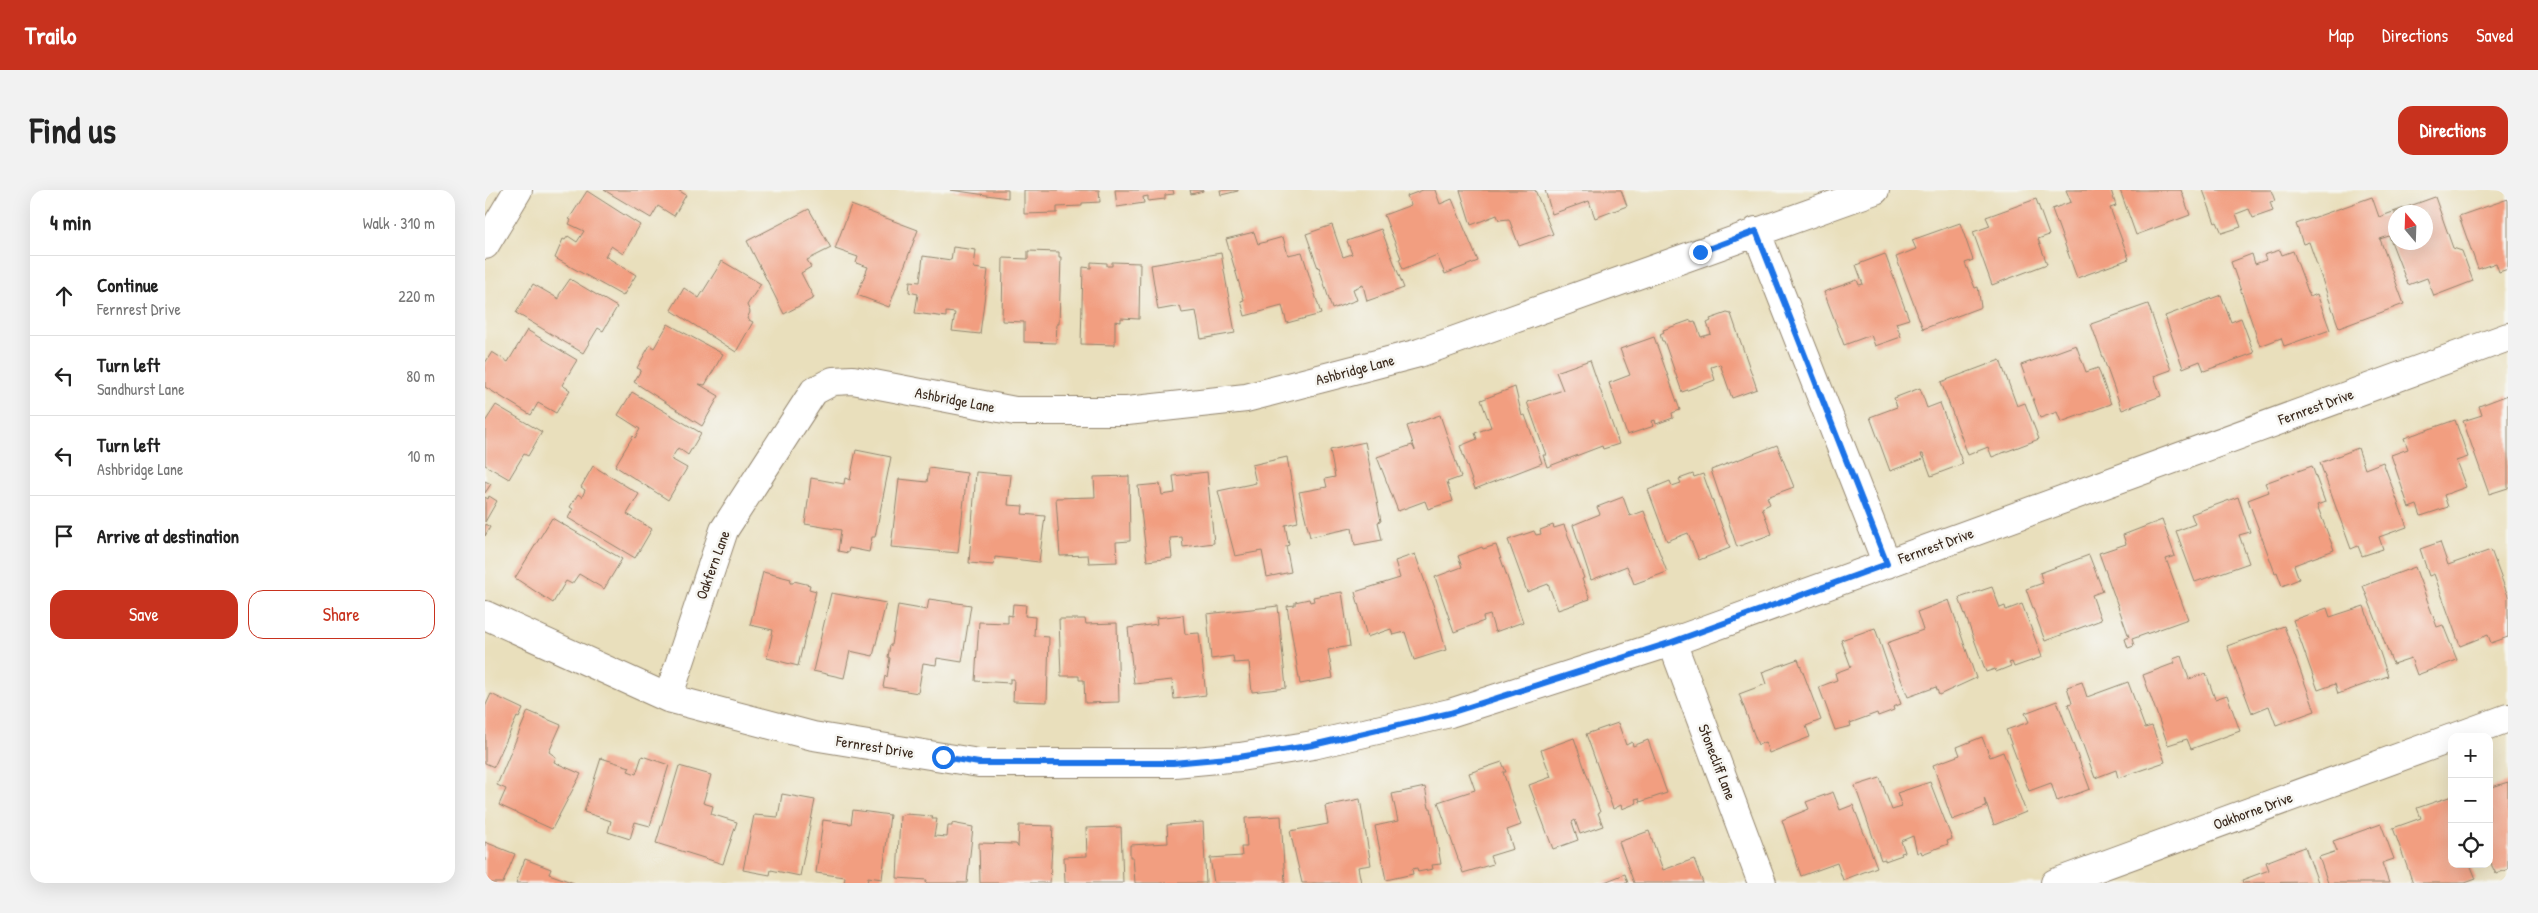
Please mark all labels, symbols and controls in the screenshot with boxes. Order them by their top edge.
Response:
text: Trailo [25,19,76,51]
text: Map [2329,23,2354,48]
text: Directions [2382,23,2448,48]
text: Saved [2476,23,2513,48]
button: Directions [2398,106,2508,155]
text: Find us [30,107,116,154]
north arrow [2388,205,2433,250]
text: 4 min [50,208,91,237]
text: Walk · 310 m [363,212,435,234]
route end [1689,241,1712,264]
text: Continue [97,272,158,298]
icon: ahead [50,282,78,310]
text: 220 m [398,285,435,307]
text: Fernrest Drive [97,298,181,320]
street label: Ashbridge Lane [1313,349,1397,390]
text: Turn left [97,352,160,378]
icon: left [50,362,78,390]
text: 80 m [406,365,435,387]
text: Sandhurst Lane [97,378,185,400]
street label: Ashbridge Lane [913,381,997,418]
street label: Fernrest Drive [2274,383,2356,430]
text: Turn left [97,432,160,458]
icon: left [50,442,78,470]
text: 10 m [407,445,435,467]
text: Ashbridge Lane [97,458,183,480]
icon: arrive [50,522,78,550]
street label: Fernrest Drive [1894,522,1976,569]
text: Arrive at destination [97,523,239,549]
street label: Oakfern Lane [690,527,735,602]
button: Save [50,590,238,639]
button: Share [248,590,435,639]
street label: Stonecliff Lane [1693,721,1742,803]
street label: Fernrest Drive [834,730,916,763]
map controls [2448,733,2493,868]
button: + [2448,733,2493,778]
route start [932,746,955,769]
button: − [2448,778,2493,823]
street label: Oakhorne Drive [2210,786,2295,835]
button: locate [2448,823,2493,868]

